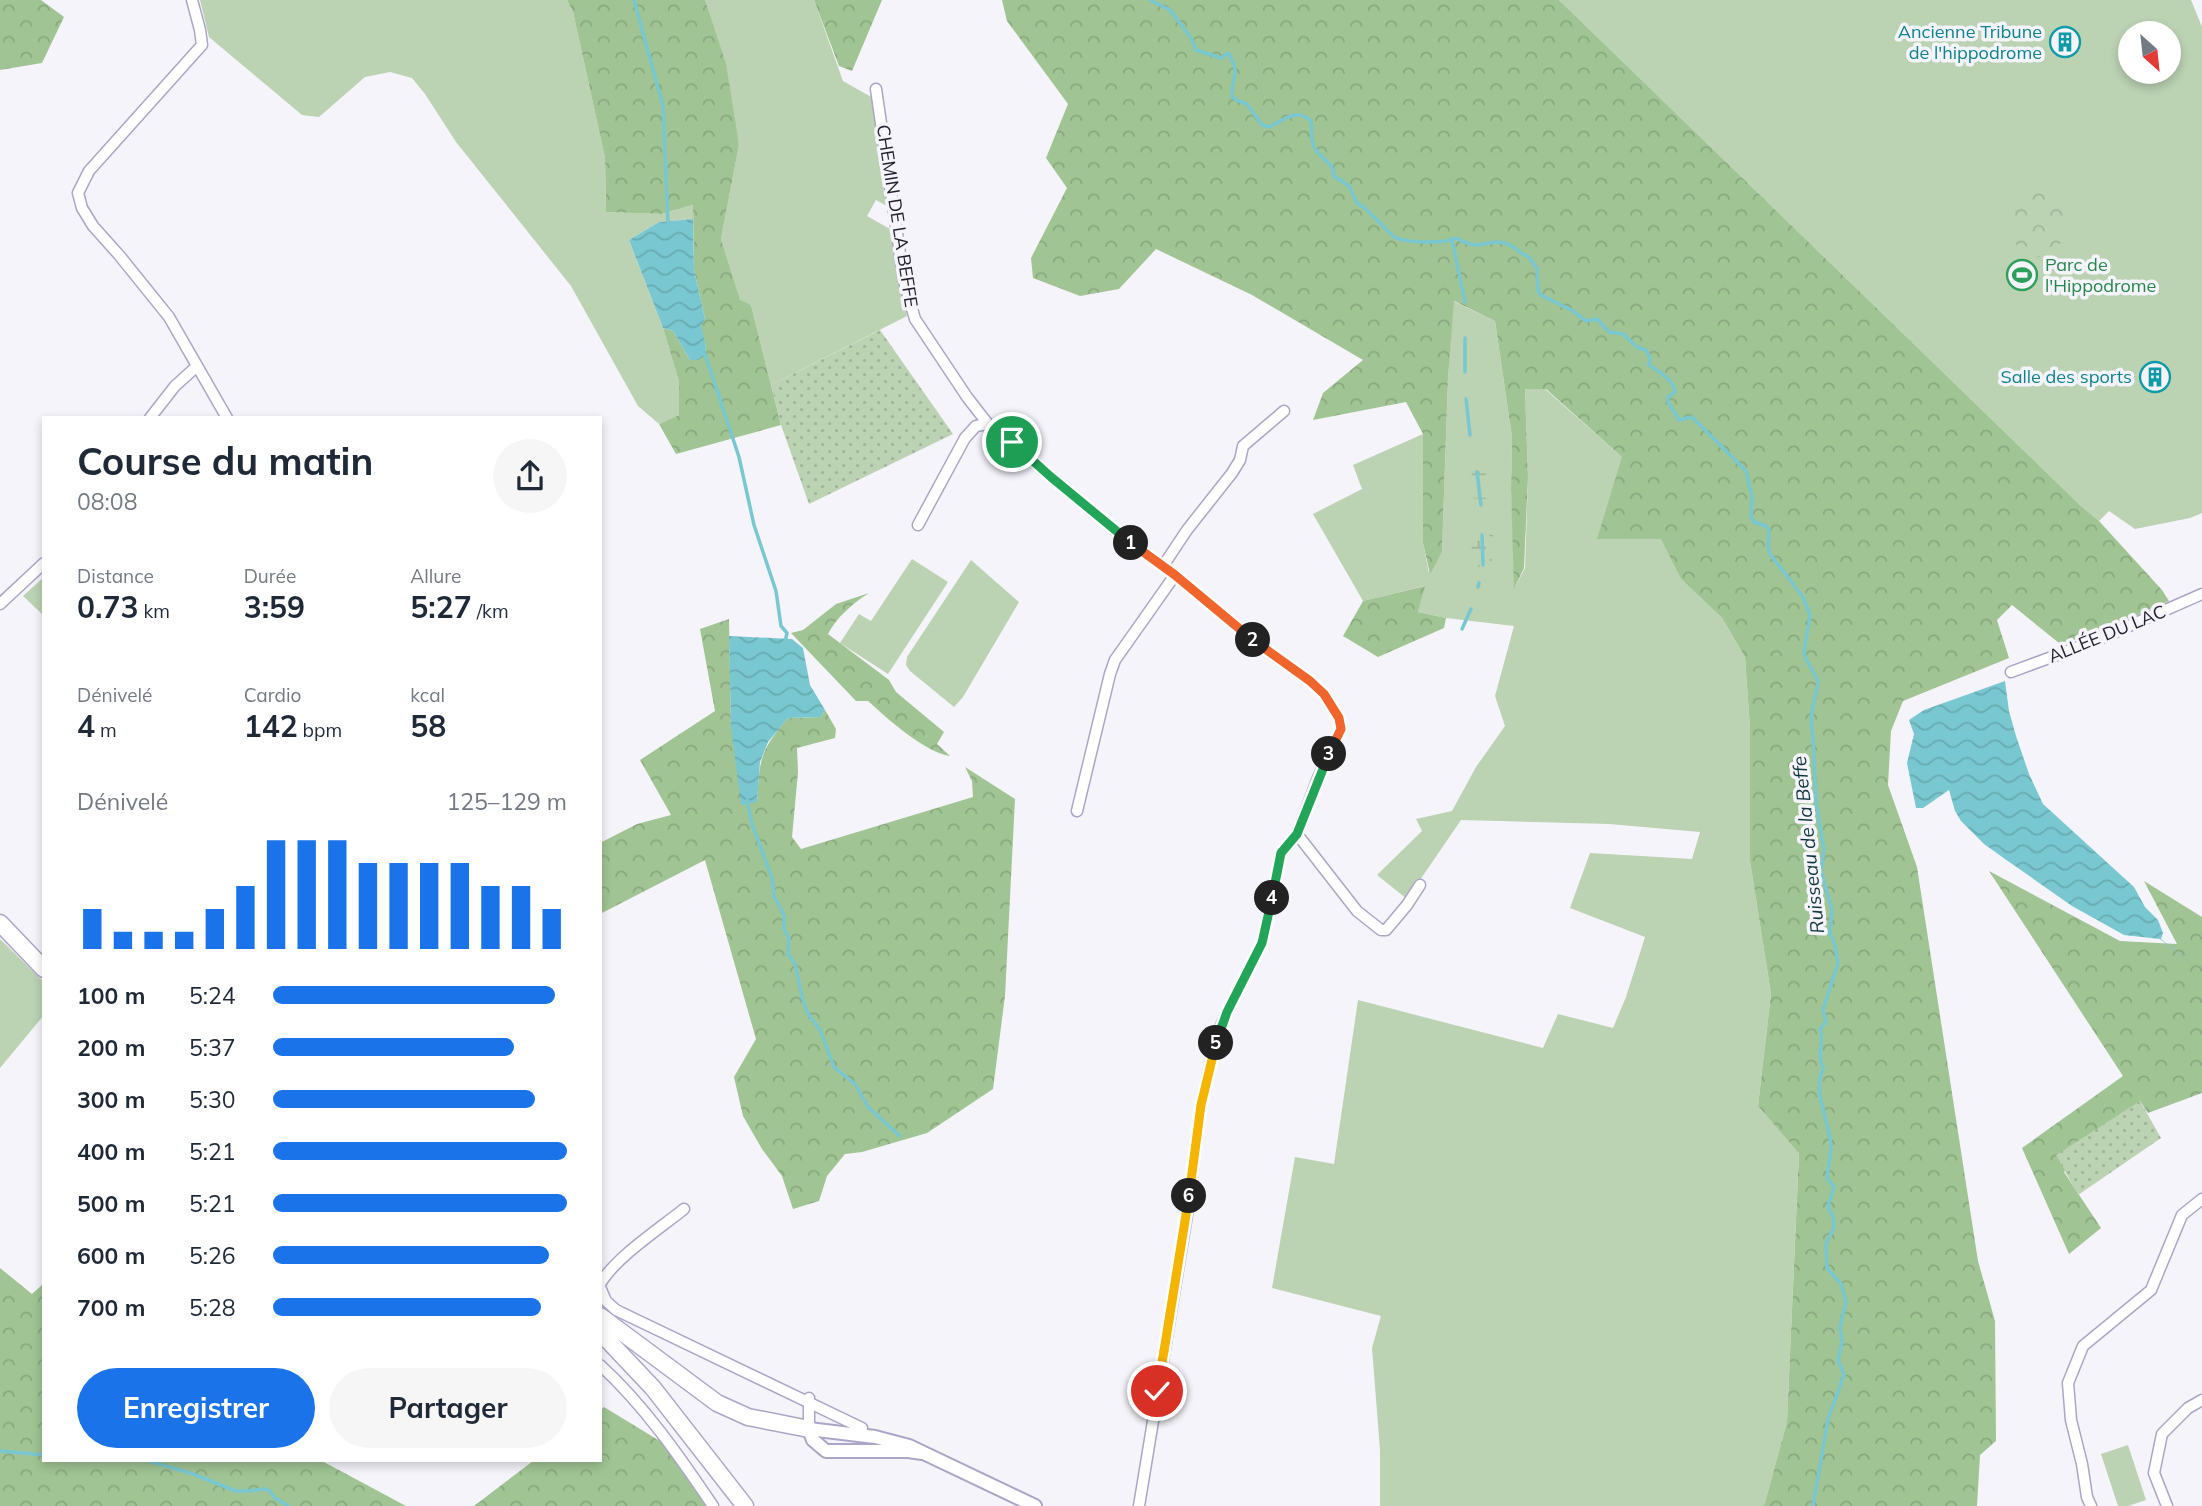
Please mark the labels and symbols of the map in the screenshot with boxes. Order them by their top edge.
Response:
place label: Ancienne Tribune de l'hippodrome [1898,20,2042,64]
north arrow [2118,21,2180,84]
building icon: Ancienne Tribune de l'hippodrome [2048,25,2082,59]
street label: CHEMIN DE LA BEFFE [872,123,923,309]
place label: Parc de l'Hippodrome [2045,253,2156,297]
sports icon: Parc de l'Hippodrome [2005,258,2039,292]
building icon: Salle des sports [2138,360,2172,394]
place label: Salle des sports [2000,365,2132,388]
pin [982,412,1042,472]
pin: 1 [1114,526,1148,560]
street label: ALLÉE DU LAC [2045,600,2169,668]
pin: 2 [1236,622,1270,658]
pin: 3 [1312,736,1346,772]
water label: Ruisseau de la Beffe [1787,755,1829,935]
pin: 4 [1254,880,1290,916]
pin: 5 [1198,1026,1234,1060]
pin: 6 [1172,1178,1206,1214]
pin [1127,1361,1187,1421]

